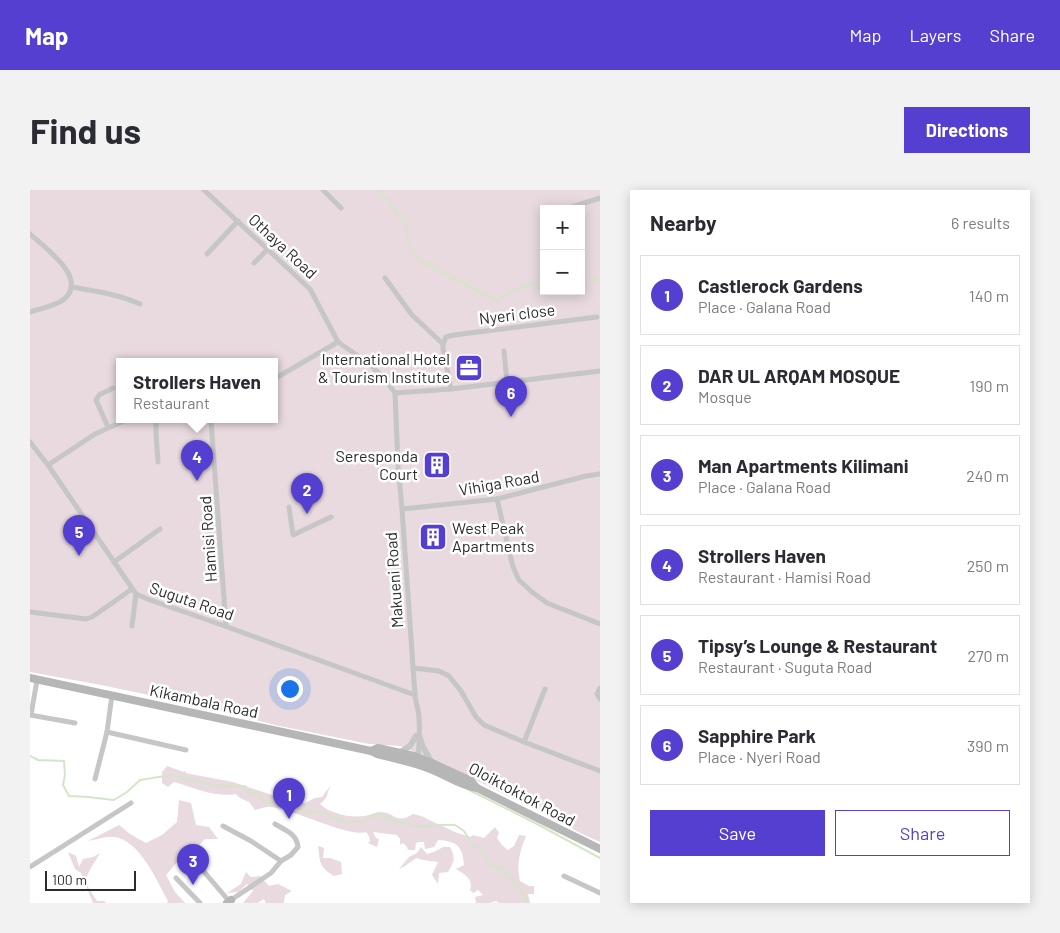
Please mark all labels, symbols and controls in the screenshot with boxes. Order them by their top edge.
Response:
text: Map [25,21,68,50]
text: Map [849,24,881,46]
text: Layers [909,24,962,46]
text: Share [990,24,1035,46]
button: Directions [904,107,1030,153]
text: Find us [30,109,141,151]
map controls [540,205,585,295]
button: + [540,205,585,250]
street label: Othaya Road [245,209,321,282]
text: Nearby [650,210,716,235]
text: 6 results [951,213,1010,232]
button: − [540,250,585,295]
text: Castlerock Gardens [698,274,863,297]
text: 1 [664,286,670,305]
text: 140 m [969,286,1009,305]
text: Place · Galana Road [698,297,831,316]
street label: Nyeri close [478,299,556,328]
place label: International Hotel & Tourism Institute [318,349,450,386]
office icon: International Hotel & Tourism Institute [454,353,484,383]
popup [116,358,278,423]
text: DAR UL ARQAM MOSQUE [698,364,900,387]
text: Strollers Haven [133,370,261,393]
pin: 6 [495,376,527,417]
text: 2 [663,376,671,395]
text: 190 m [970,376,1009,395]
text: Mosque [698,387,752,406]
text: Restaurant [133,393,210,412]
pin: 4 [181,440,213,481]
place label: Seresponda Court [335,446,418,483]
building icon: Seresponda Court [422,450,452,480]
text: Man Apartments Kilimani [698,454,908,477]
street label: Vihiga Road [457,466,541,499]
text: 3 [663,466,671,485]
text: 240 m [966,466,1009,485]
pin: 2 [291,473,323,514]
text: Place · Galana Road [698,477,831,496]
street label: Hamisi Road [195,495,220,583]
pin: 5 [63,515,95,556]
place label: West Peak Apartments [452,518,534,555]
building icon: West Peak Apartments [418,522,448,552]
street label: Makueni Road [381,531,406,629]
text: Strollers Haven [698,544,826,567]
text: 4 [662,556,672,575]
text: 250 m [967,556,1009,575]
text: Restaurant · Hamisi Road [698,567,871,586]
street label: Suguta Road [148,577,237,624]
text: Tipsy’s Lounge & Restaurant [698,634,937,657]
text: 5 [663,646,671,665]
text: 270 m [967,646,1009,665]
text: Restaurant · Suguta Road [698,657,872,676]
your location [277,676,303,702]
street label: Kikambala Road [148,680,260,721]
text: Sapphire Park [698,724,816,747]
text: 6 [663,736,671,755]
text: 390 m [967,736,1009,755]
text: Place · Nyeri Road [698,747,821,766]
street label: Oloiktoktok Road [466,758,579,830]
pin: 1 [273,778,305,819]
button: Save [650,810,825,856]
button: Share [835,810,1010,856]
pin: 3 [177,844,209,885]
scale bar [45,868,136,891]
text: 100 m [52,871,87,888]

